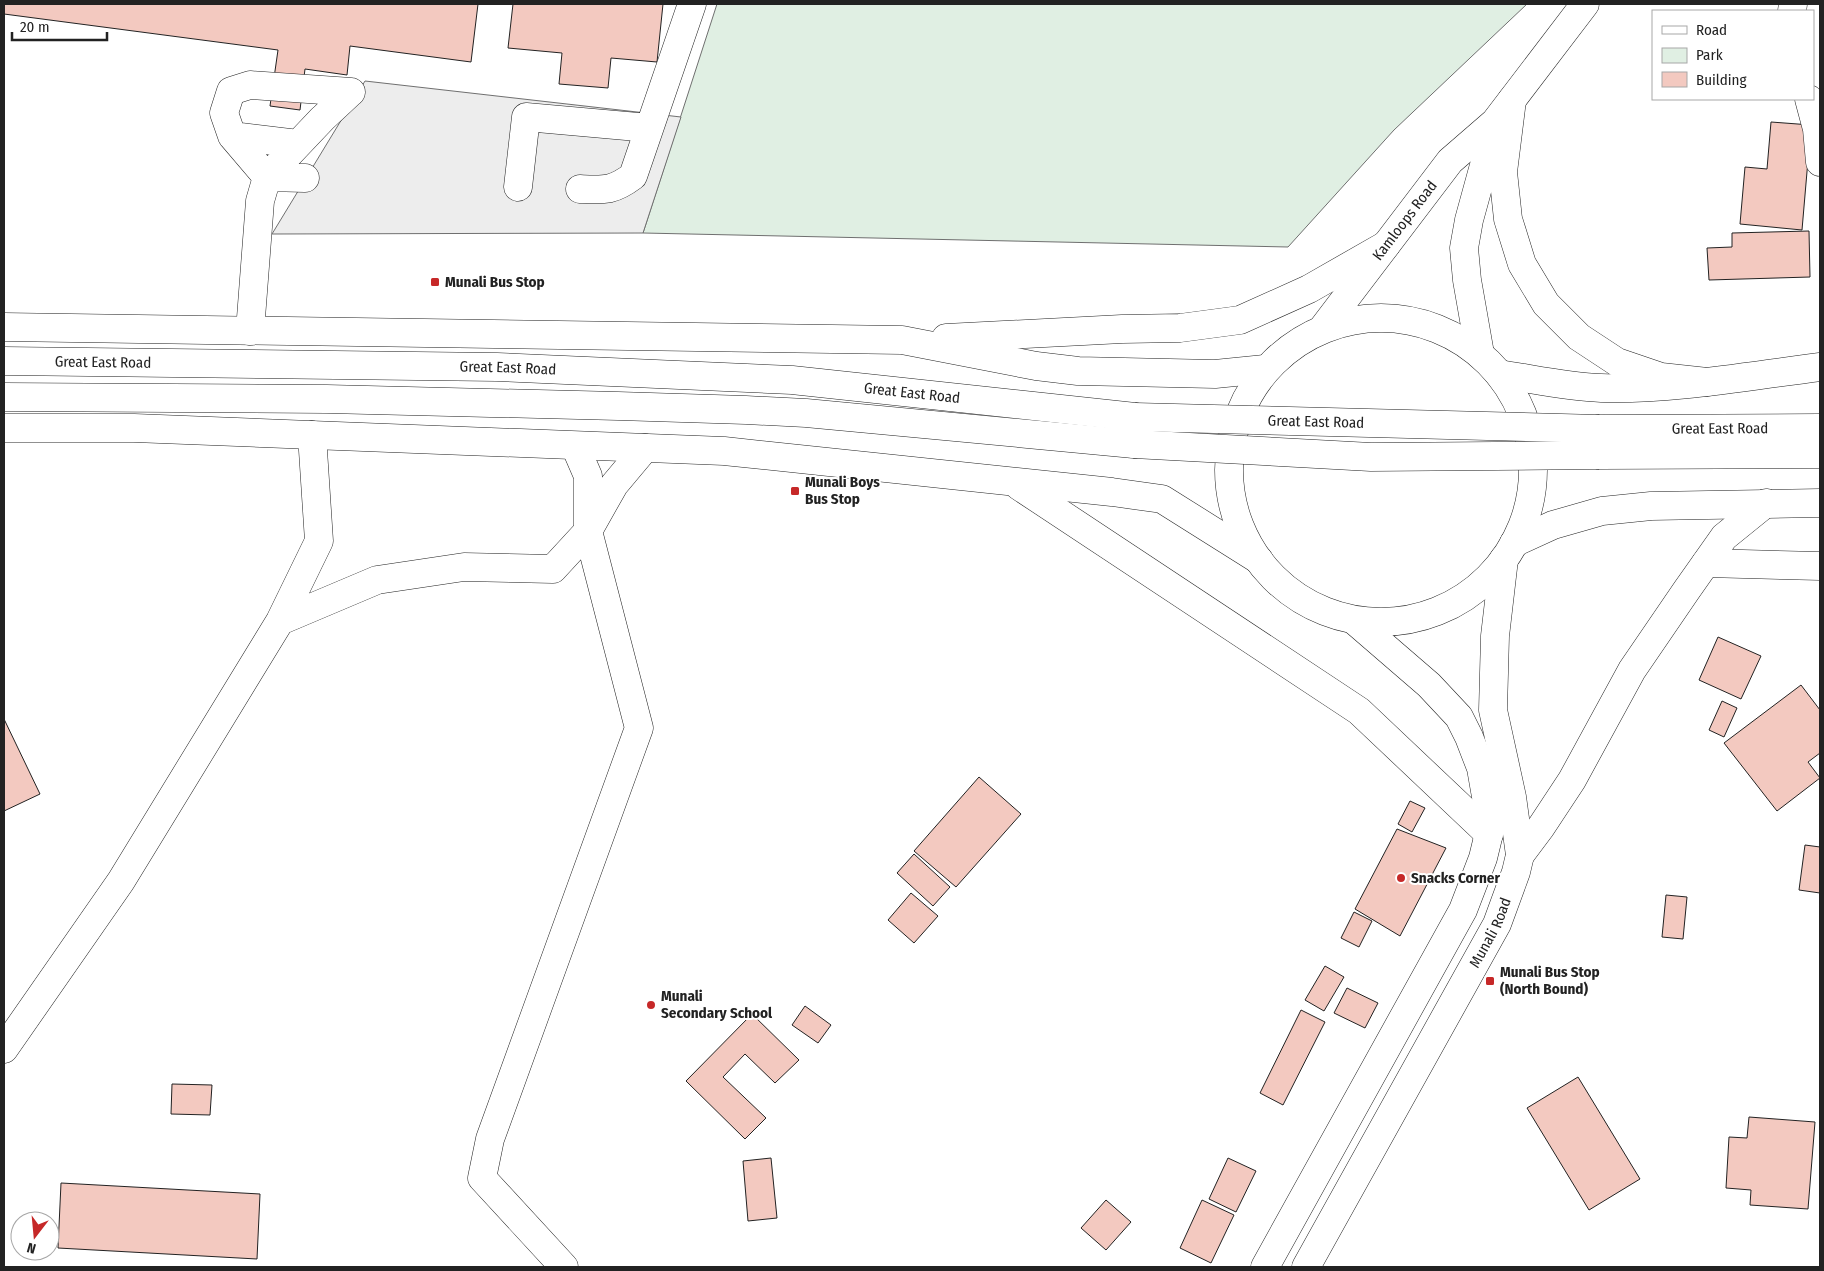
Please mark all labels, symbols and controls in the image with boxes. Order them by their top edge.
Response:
scale bar [12,10,108,42]
legend [1652,10,1814,100]
text: 20 m [20,18,50,36]
text: Road [1696,21,1727,39]
text: Park [1696,46,1723,64]
text: Building [1696,71,1747,89]
street label: Kamloops Road [1369,177,1441,264]
place label: Munali Bus Stop [445,273,545,291]
marker: Munali Bus Stop [429,276,441,288]
street label: Great East Road [55,353,151,372]
street label: Great East Road [460,358,557,379]
street label: Great East Road [863,379,961,407]
street label: Great East Road [1267,411,1364,432]
street label: Great East Road [1672,419,1768,438]
place label: Munali Boys Bus Stop [805,473,880,508]
marker: Munali Boys Bus Stop [789,485,801,497]
place label: Snacks Corner [1411,869,1500,887]
marker: Snacks Corner [1395,872,1407,884]
street label: Munali Road [1465,895,1515,971]
place label: Munali Bus Stop (North Bound) [1500,963,1600,998]
marker: Munali Bus Stop (North Bound) [1484,975,1496,987]
place label: Munali Secondary School [661,987,773,1022]
marker: Munali Secondary School [645,999,657,1011]
north arrow [10,1211,60,1261]
text: N [25,1239,38,1257]

